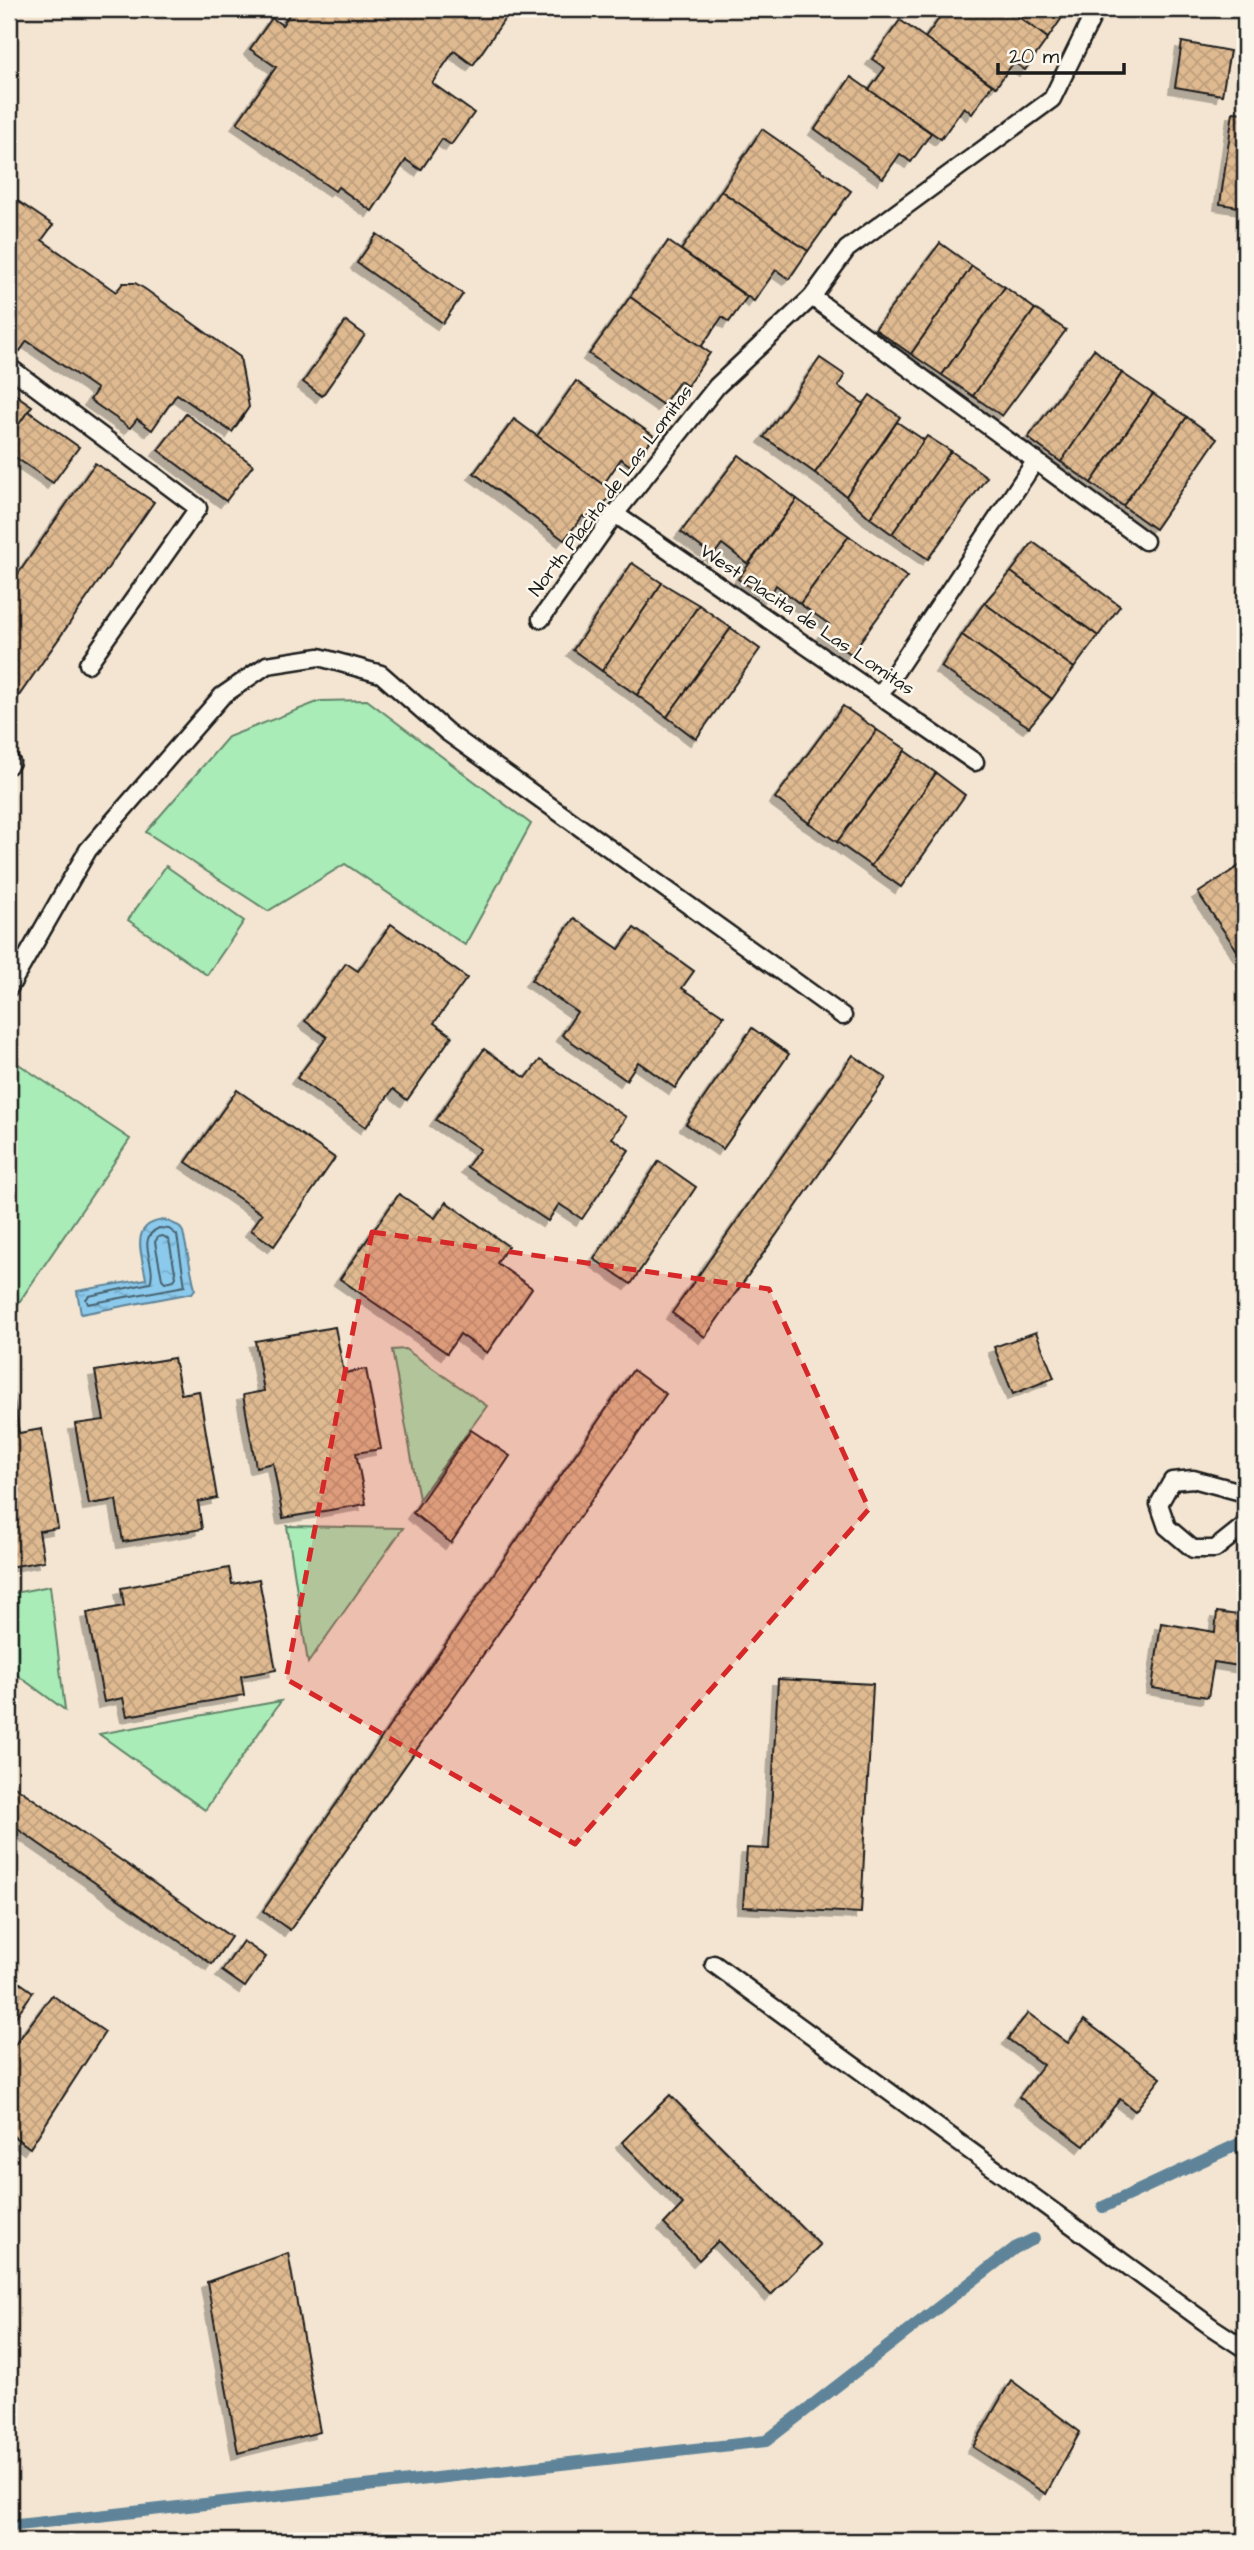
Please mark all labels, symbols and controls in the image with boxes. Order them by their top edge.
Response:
scale bar [998,32,1124,76]
text: 20 m [1009,42,1060,71]
street label: North Placita de Las Lomitas [522,380,700,602]
street label: West Placita de Las Lomitas [694,538,920,702]

